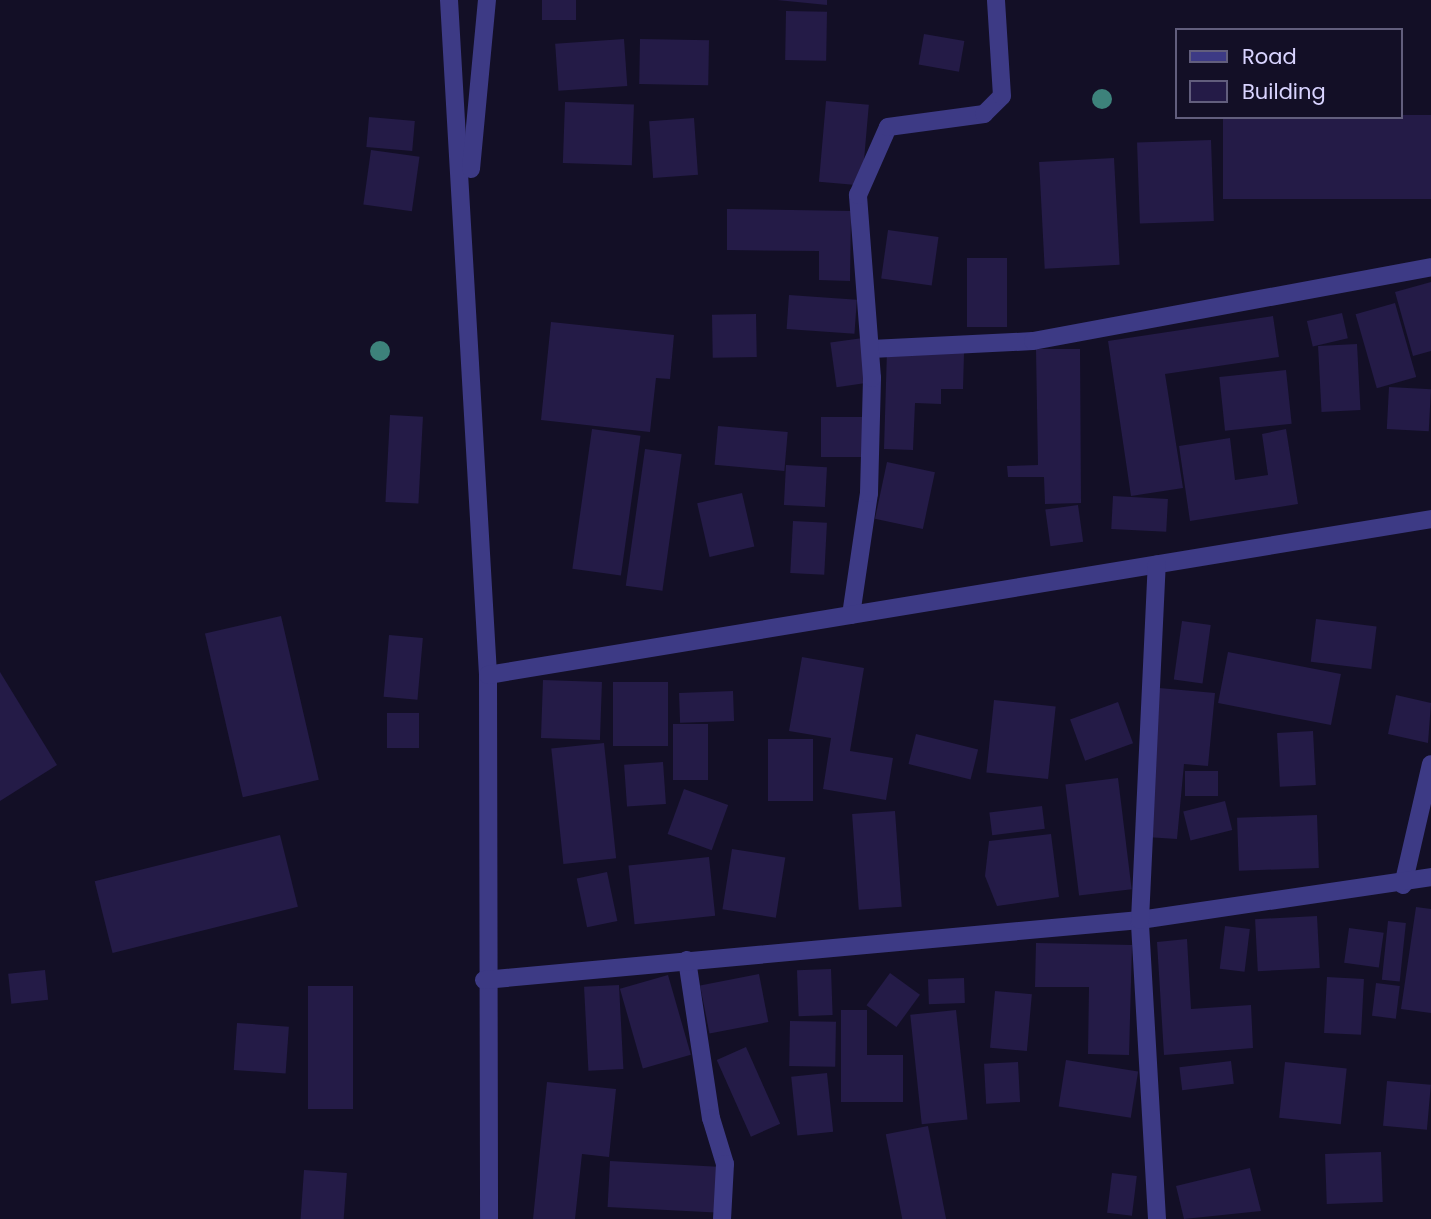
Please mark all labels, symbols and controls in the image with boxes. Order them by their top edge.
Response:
legend [1176,28,1403,119]
text: Road [1242,42,1297,71]
text: Building [1242,77,1326,106]

